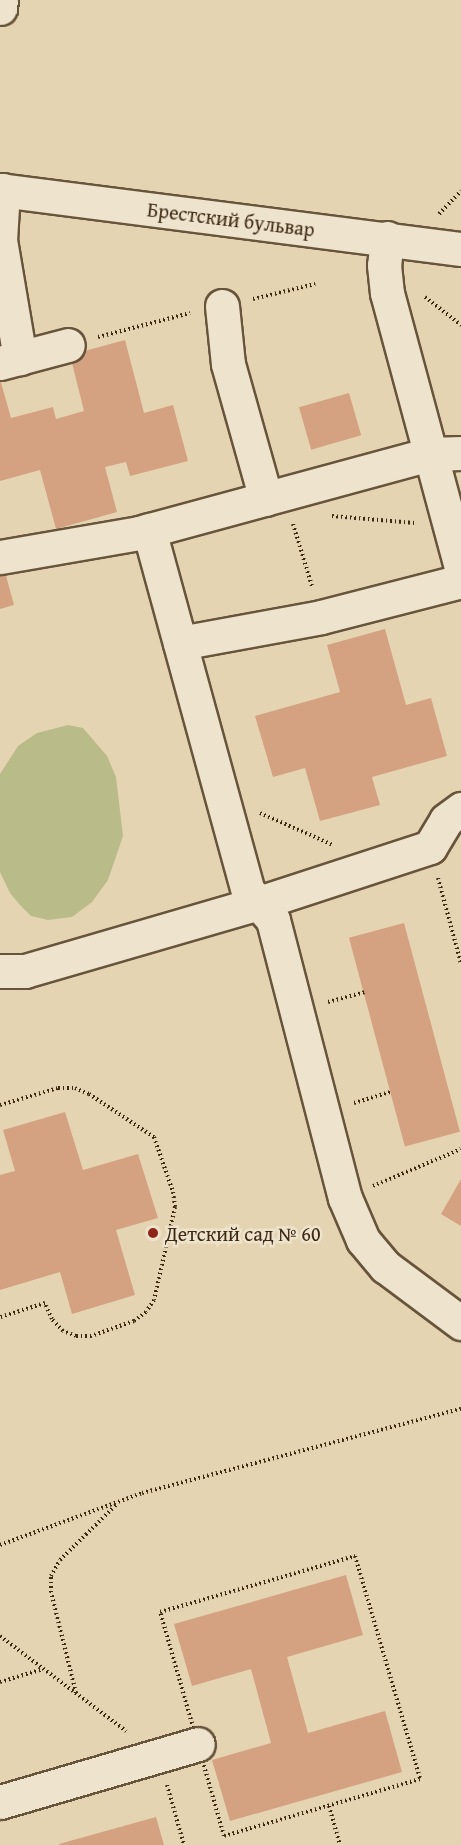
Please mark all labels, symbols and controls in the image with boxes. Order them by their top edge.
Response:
street label: Брестский бульвар [146,197,316,241]
place label: Детский сад № 60 [165,1221,321,1245]
marker: Детский сад № 60 [146,1226,160,1240]

